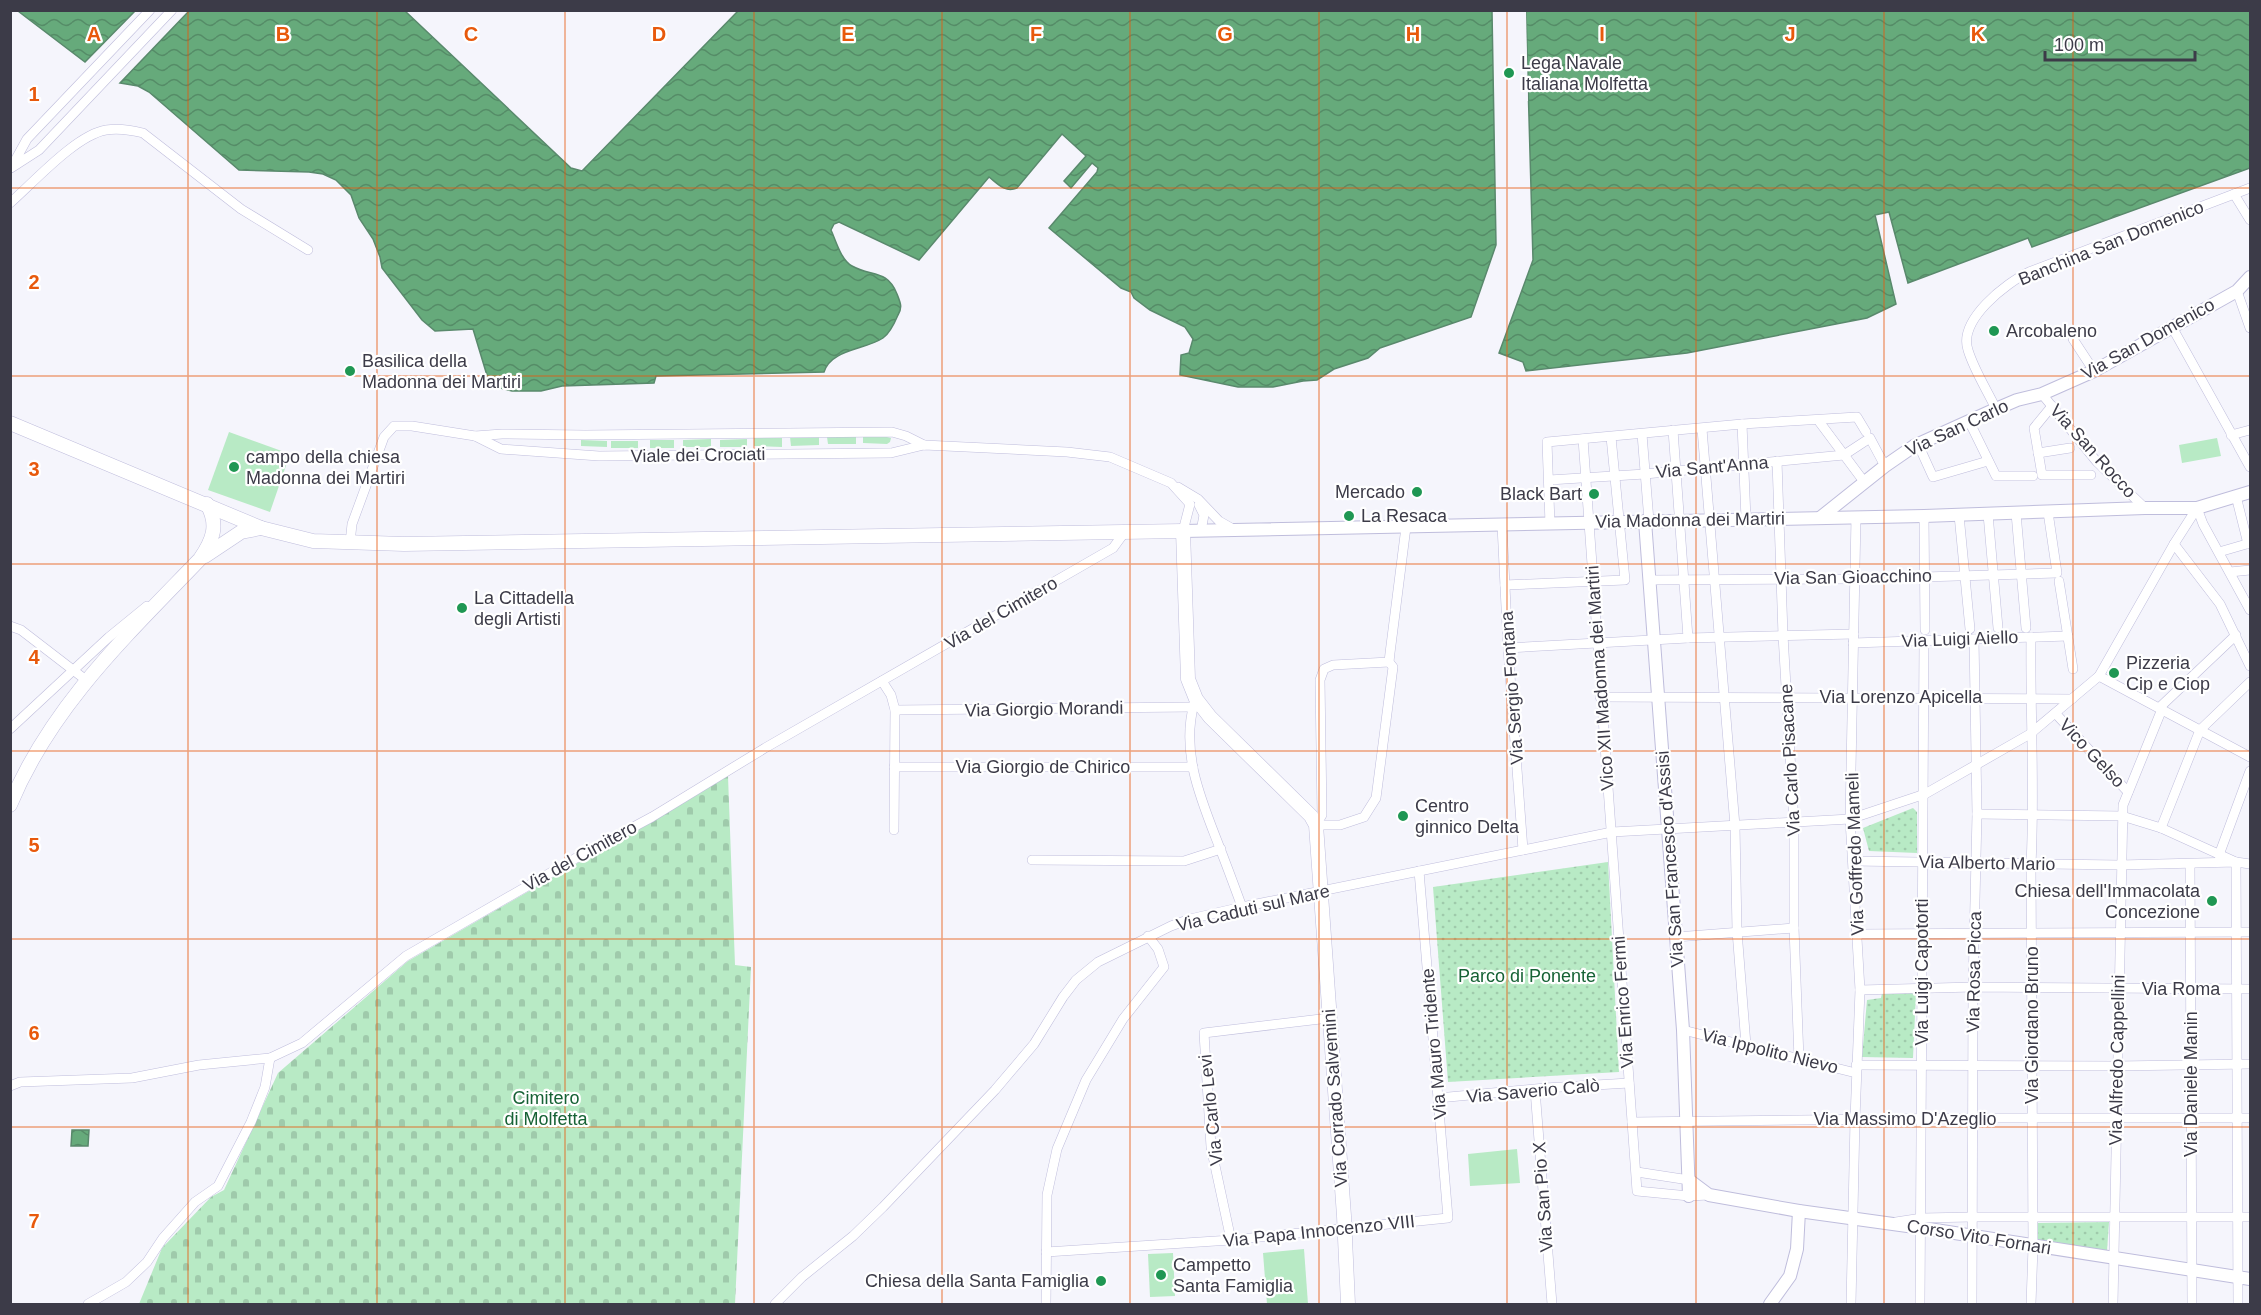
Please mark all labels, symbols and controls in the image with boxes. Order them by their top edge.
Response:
text: A [87,23,101,45]
text: B [276,23,290,45]
text: C [464,23,478,45]
text: D [652,23,666,45]
text: E [841,23,855,45]
text: F [1030,23,1042,45]
text: G [1217,23,1233,45]
text: H [1406,23,1420,45]
text: I [1599,23,1605,45]
text: J [1784,23,1796,45]
text: K [1971,23,1986,45]
scale bar [2045,24,2195,62]
text: 100 m [2054,35,2104,55]
place label: Lega Navale Italiana Molfetta [1521,53,1649,94]
marker: Lega Navale Italiana Molfetta [1502,66,1516,80]
text: 1 [28,83,40,105]
street label: Banchina San Domenico [2015,197,2207,289]
text: 2 [28,271,40,293]
street label: Via San Domenico [2078,294,2218,384]
place label: Arcobaleno [2006,321,2097,341]
marker: Arcobaleno [1987,324,2001,338]
place label: Basilica della Madonna dei Martiri [362,351,521,392]
marker: Basilica della Madonna dei Martiri [343,364,357,378]
street label: Via San Carlo [1903,396,2011,460]
street label: Via San Rocco [2046,400,2140,502]
street label: Viale dei Crociati [630,444,766,466]
place label: campo della chiesa Madonna dei Martiri [246,447,405,488]
street label: Via Sant'Anna [1655,452,1770,482]
text: 3 [28,458,40,480]
marker: campo della chiesa Madonna dei Martiri [227,460,241,474]
place label: Mercado [1335,482,1405,502]
place label: Black Bart [1500,484,1582,504]
marker: Mercado [1410,485,1424,499]
marker: Black Bart [1587,487,1601,501]
place label: La Resaca [1361,506,1448,526]
street label: Via Madonna dei Martiri [1595,508,1785,532]
marker: La Resaca [1342,509,1356,523]
street label: Vico XII Madonna dei Martiri [1582,565,1618,791]
street label: Via San Gioacchino [1774,566,1932,588]
street label: Via del Cimitero [941,573,1061,653]
place label: La Cittadella degli Artisti [474,588,575,629]
marker: La Cittadella degli Artisti [455,601,469,615]
street label: Via Sergio Fontana [1497,610,1527,765]
street label: Via Luigi Aiello [1901,627,2019,651]
text: 4 [28,646,40,668]
place label: Pizzeria Cip e Ciop [2126,653,2210,694]
marker: Pizzeria Cip e Ciop [2107,666,2121,680]
street label: Via Carlo Pisacane [1776,683,1804,837]
street label: Via Lorenzo Apicella [1820,687,1983,707]
street label: Via Giorgio Morandi [964,698,1124,720]
street label: Vico Gelso [2055,714,2129,792]
street label: Via San Francesco d'Assisi [1652,750,1688,968]
street label: Via Giorgio de Chirico [956,757,1130,777]
street label: Via Goffredo Mameli [1842,772,1868,936]
place label: Centro ginnico Delta [1415,796,1520,837]
marker: Centro ginnico Delta [1396,809,1410,823]
street label: Via del Cimitero [520,817,640,895]
text: 5 [28,834,40,856]
street label: Via Alberto Mario [1918,852,2056,874]
street label: Via Caduti sul Mare [1174,881,1332,935]
place label: Chiesa dell'Immacolata Concezione [2014,881,2201,922]
marker: Chiesa dell'Immacolata Concezione [2205,894,2219,908]
street label: Via Luigi Capotorti [1912,899,1932,1045]
street label: Via Rosa Picca [1963,910,1985,1033]
street label: Via Enrico Fermi [1608,935,1638,1069]
street label: Via Giordano Bruno [2022,946,2042,1104]
park label: Parco di Ponente [1458,966,1596,986]
street label: Via Mauro Tridente [1417,968,1451,1120]
street label: Via Alfredo Cappellini [2106,974,2128,1146]
street label: Via Roma [2142,979,2221,999]
street label: Via Corrado Salvemini [1319,1008,1351,1188]
street label: Via Daniele Manin [2181,1011,2201,1157]
text: 6 [28,1022,40,1044]
street label: Via Ippolito Nievo [1700,1024,1840,1078]
street label: Via Carlo Levi [1195,1053,1227,1167]
street label: Via Saverio Calò [1466,1075,1600,1107]
park label: Cimitero di Molfetta [504,1088,589,1129]
street label: Via Massimo D'Azeglio [1813,1109,1997,1129]
street label: Via San Pio X [1529,1141,1557,1253]
text: 7 [28,1210,40,1232]
street label: Via Papa Innocenzo VIII [1222,1211,1416,1251]
street label: Corso Vito Fornari [1905,1216,2053,1258]
place label: Campetto Santa Famiglia [1173,1255,1294,1296]
marker: Campetto Santa Famiglia [1154,1268,1168,1282]
place label: Chiesa della Santa Famiglia [865,1271,1090,1291]
marker: Chiesa della Santa Famiglia [1094,1274,1108,1288]

